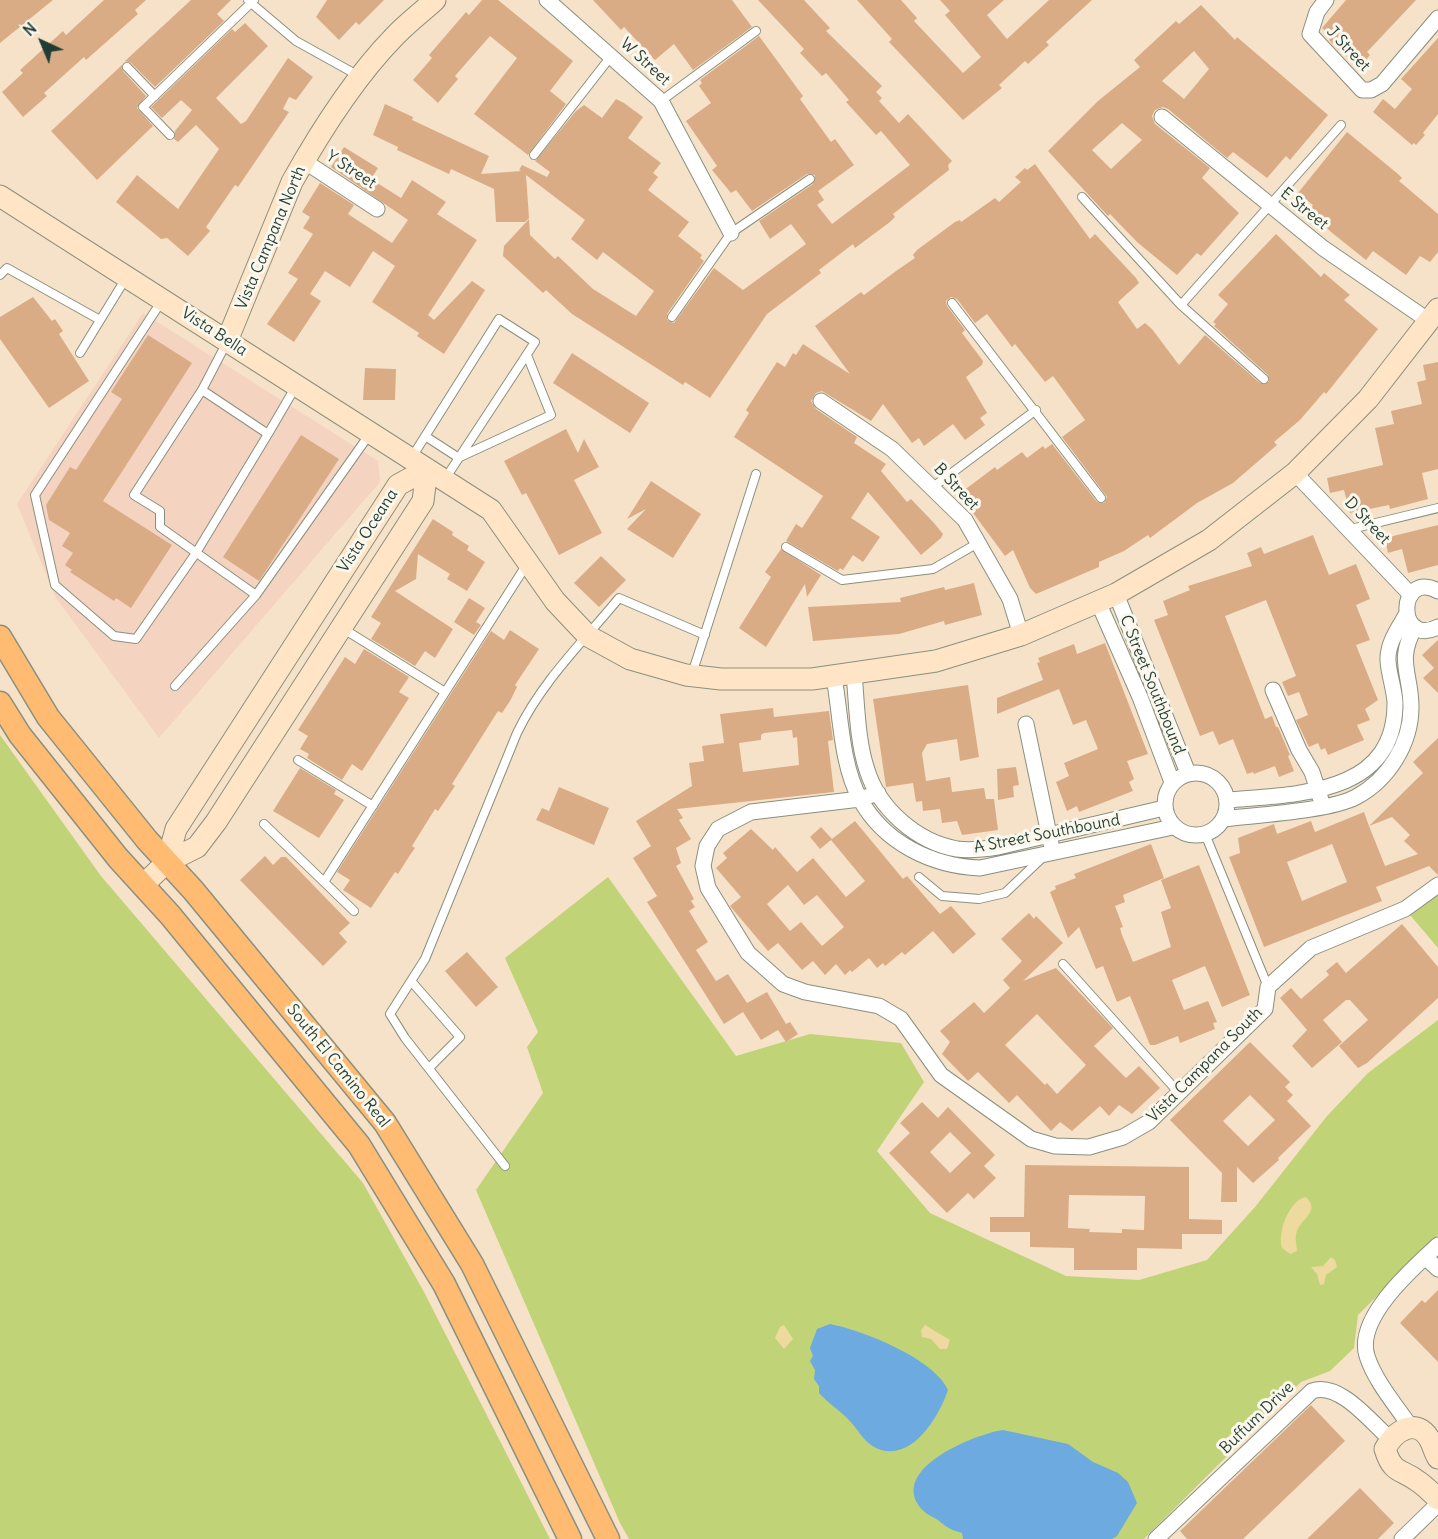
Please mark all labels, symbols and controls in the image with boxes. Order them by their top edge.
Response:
north arrow [12,12,72,72]
text: N [19,18,40,40]
street label: J Street [1322,22,1374,76]
street label: W Street [616,34,674,90]
street label: Y Street [323,147,379,193]
street label: Vista Campana North [232,163,310,313]
street label: E Street [1276,184,1332,234]
street label: Vista Bella [177,304,251,360]
street label: B Street [930,460,982,514]
street label: Vista Oceana [334,486,402,576]
street label: D Street [1340,493,1394,549]
street label: C Street Southbound [1115,613,1189,757]
street label: A Street Southbound [972,810,1122,858]
street label: South El Camino Real [282,1001,394,1131]
street label: Vista Campana South [1143,1003,1267,1127]
street label: Buffum Drive [1216,1378,1298,1458]

